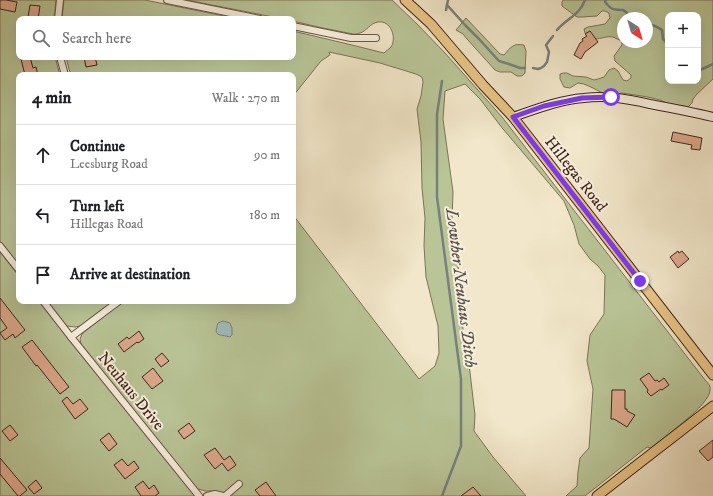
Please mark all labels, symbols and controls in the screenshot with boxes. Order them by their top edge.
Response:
north arrow [617,12,653,48]
map controls [665,12,701,84]
button: + [665,12,701,48]
search box [16,16,296,60]
icon: search [30,27,52,49]
text: Search here [62,29,131,48]
button: − [665,48,701,84]
text: 4 min [32,87,71,109]
route start [602,88,620,106]
text: Walk · 270 m [212,90,280,106]
street label: Hillegas Road [540,132,612,216]
text: Continue [70,137,125,156]
icon: ahead [32,144,54,166]
text: 90 m [254,147,280,163]
text: Leesburg Road [70,156,148,172]
text: Turn left [70,197,124,216]
icon: left [32,204,54,226]
water label: Lowther Neuhaus Ditch [440,206,482,369]
text: 180 m [249,207,280,223]
text: Hillegas Road [70,216,143,232]
icon: arrive [32,264,54,286]
text: Arrive at destination [70,265,190,284]
route end [631,272,649,290]
street label: Neuhaus Drive [93,348,169,434]

